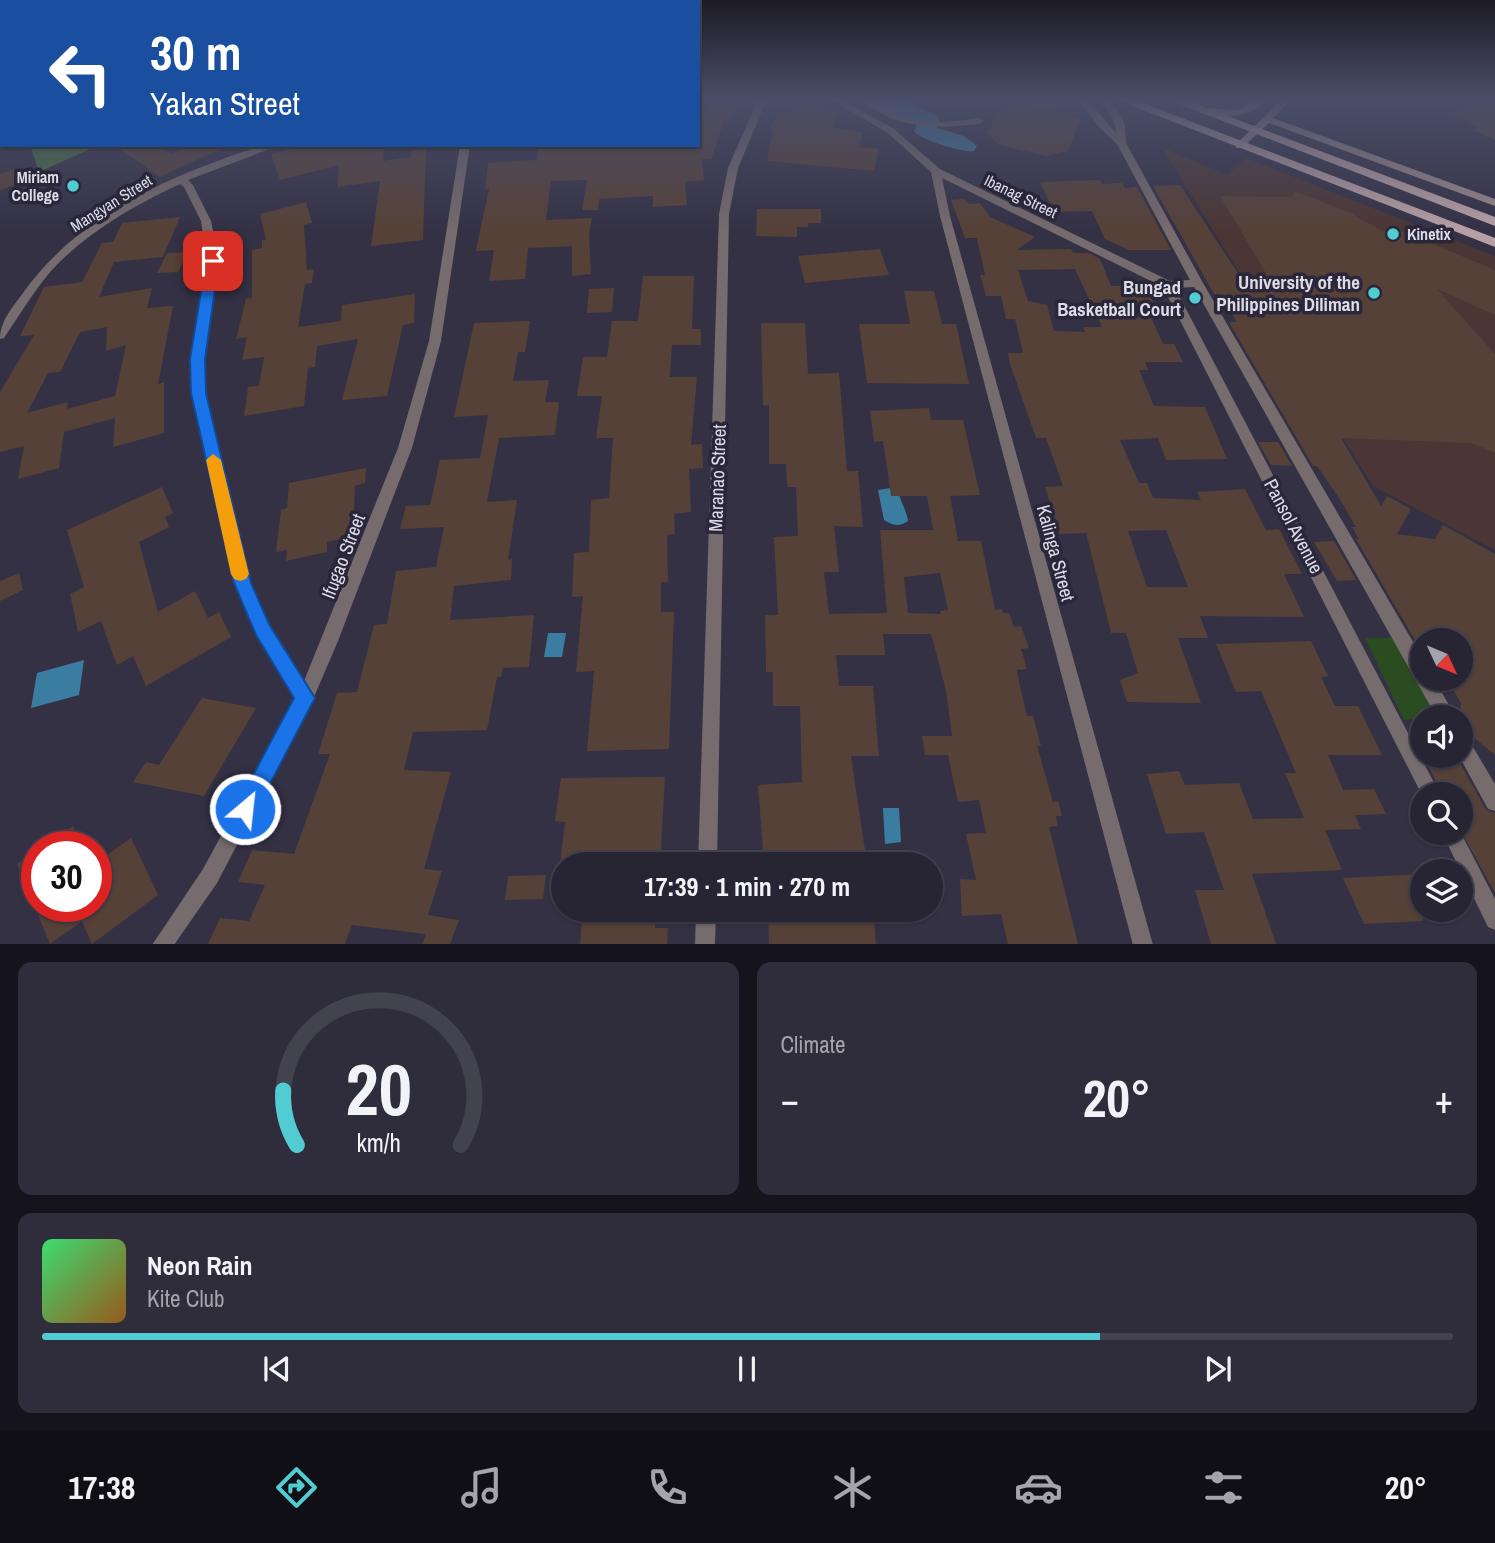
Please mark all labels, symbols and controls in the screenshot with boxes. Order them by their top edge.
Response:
text: 30 m [150,19,242,85]
icon: left [35,28,126,119]
text: Yakan Street [150,82,300,125]
place label: Miriam College [12,166,59,206]
street label: Mangyan Street [66,169,156,237]
street label: Ibanag Street [981,169,1062,223]
marker: Miriam College [65,178,81,194]
place label: Kinetix [1407,223,1451,245]
marker: Kinetix [1385,226,1401,242]
pin [183,231,243,291]
icon: arrive [194,242,232,280]
place label: University of the Philippines Diliman [1216,269,1360,317]
place label: Bungad Basketball Court [1057,274,1181,322]
marker: University of the Philippines Diliman [1366,285,1382,301]
marker: Bungad Basketball Court [1187,290,1203,306]
street label: Maranao Street [702,423,732,532]
street label: Pansol Avenue [1258,474,1330,578]
street label: Kalinga Street [1031,502,1082,605]
street label: Ifugao Street [315,509,371,602]
north arrow [1410,628,1474,691]
map controls [1410,628,1473,922]
button: sound [1410,705,1473,768]
position arrow [208,772,282,846]
button: search [1410,782,1473,845]
speed limit sign: 30 [21,831,112,922]
button: layers [1410,859,1473,922]
text: 17:39 · 1 min · 270 m [644,869,850,904]
text: Climate [781,1029,845,1060]
text: 20 [345,1040,411,1138]
text: 20° [1083,1063,1151,1133]
text: − [781,1074,799,1125]
text: + [1435,1074,1453,1125]
text: km/h [356,1125,400,1159]
text: Neon Rain [147,1248,252,1283]
text: Kite Club [147,1283,225,1314]
icon: previous [258,1350,296,1388]
icon: pause [728,1350,766,1388]
icon: next [1199,1350,1237,1388]
icon: directions [272,1463,321,1512]
icon: music [457,1463,506,1512]
icon: phone [643,1463,692,1512]
icon: climate [828,1463,877,1512]
icon: car [1014,1463,1063,1512]
icon: filters [1199,1463,1248,1512]
text: 17:38 [68,1466,135,1509]
text: 20° [1385,1466,1427,1509]

